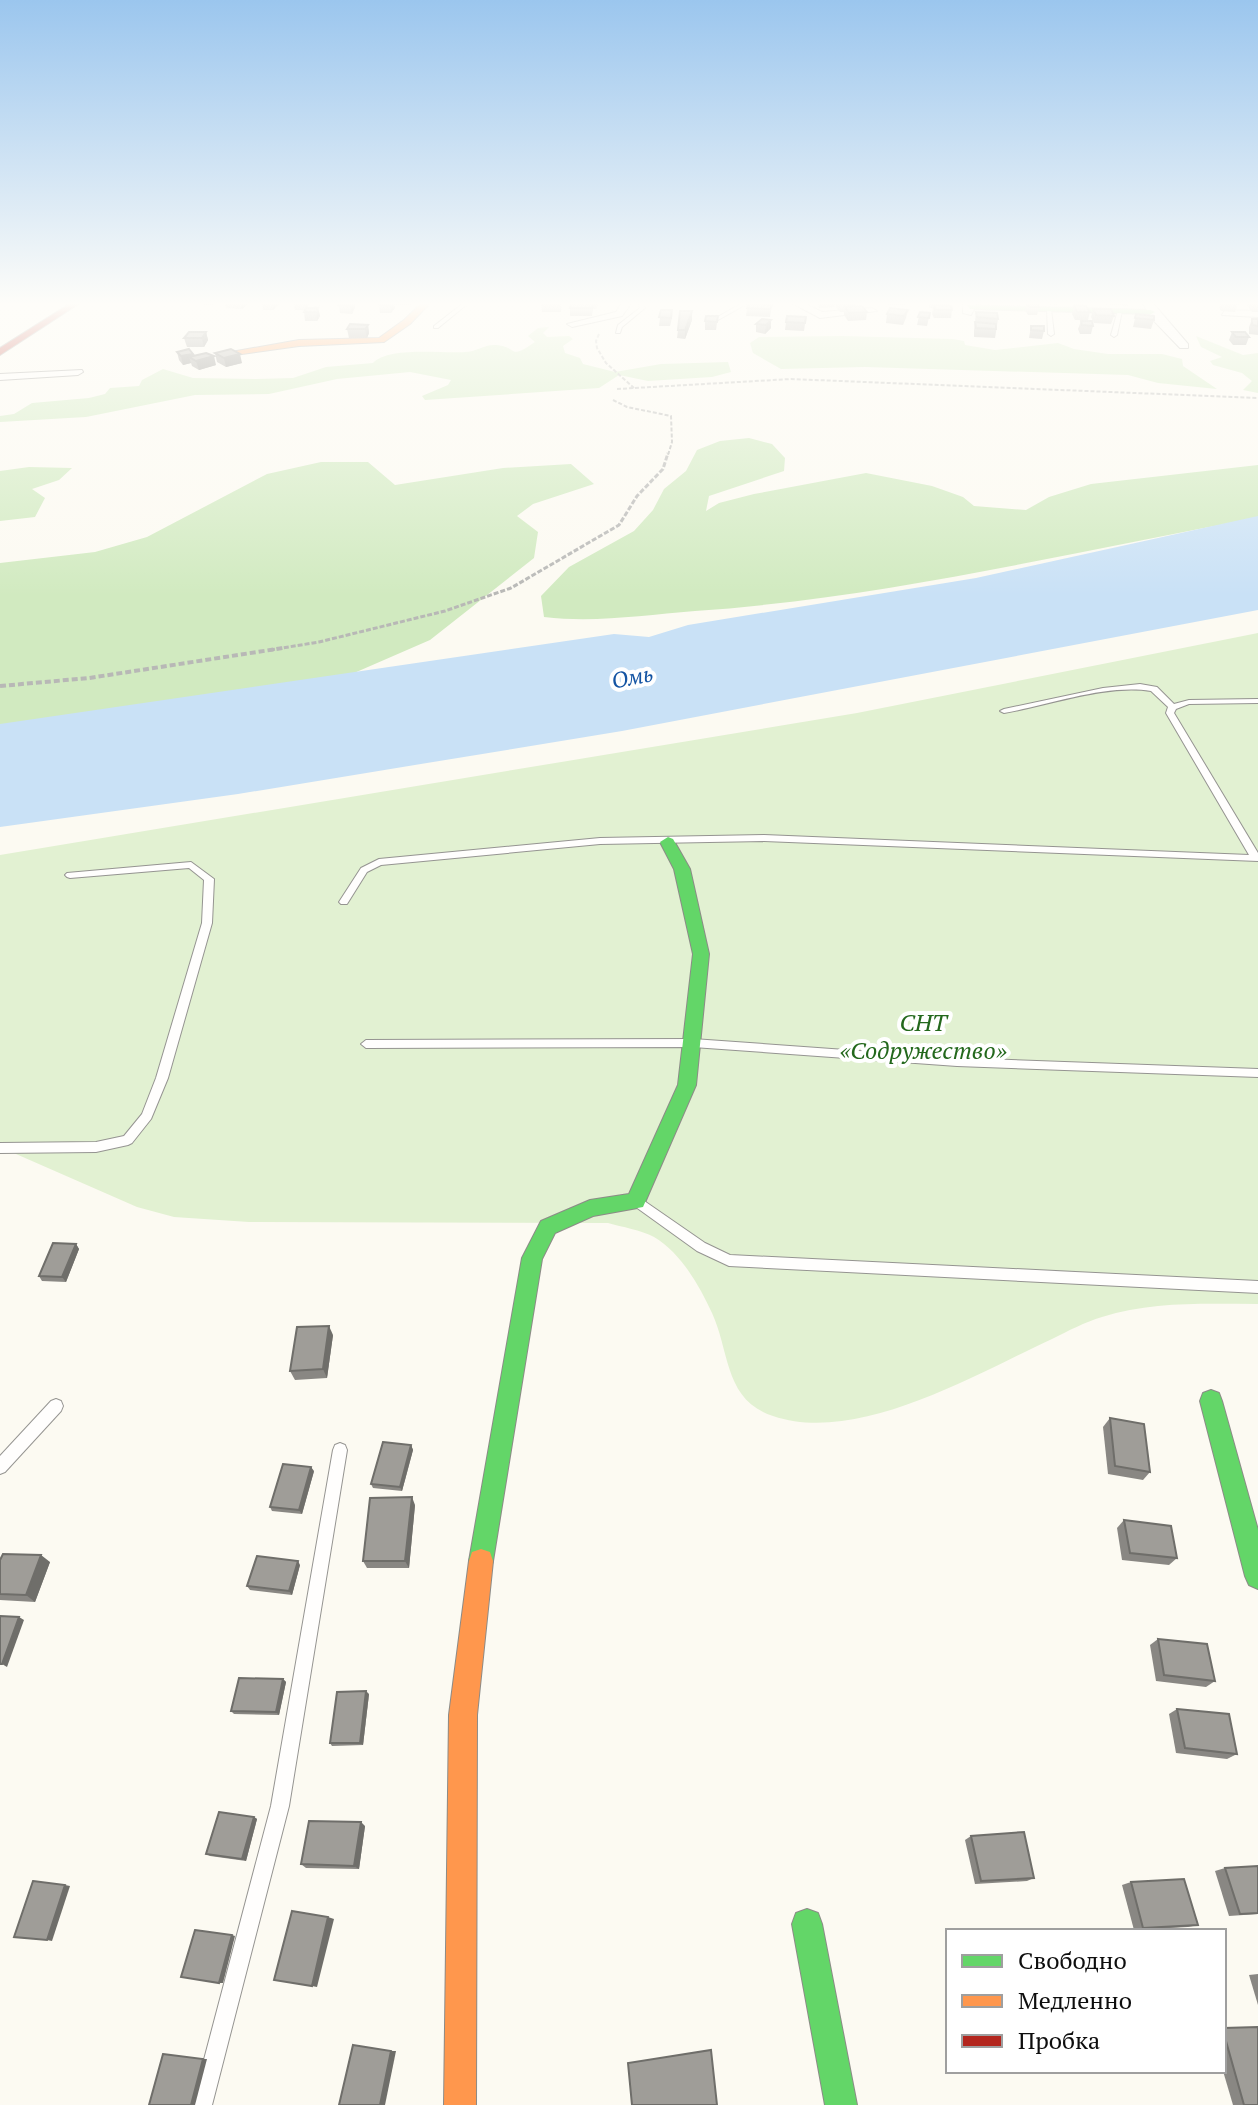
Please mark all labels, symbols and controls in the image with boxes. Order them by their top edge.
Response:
water label: Омь [609,658,655,695]
park label: СНТ «Содружество» [839,1006,1007,1066]
legend [946,1929,1226,2073]
text: Свободно [1018,1944,1127,1976]
text: Медленно [1018,1984,1132,2016]
text: Пробка [1018,2024,1100,2056]

